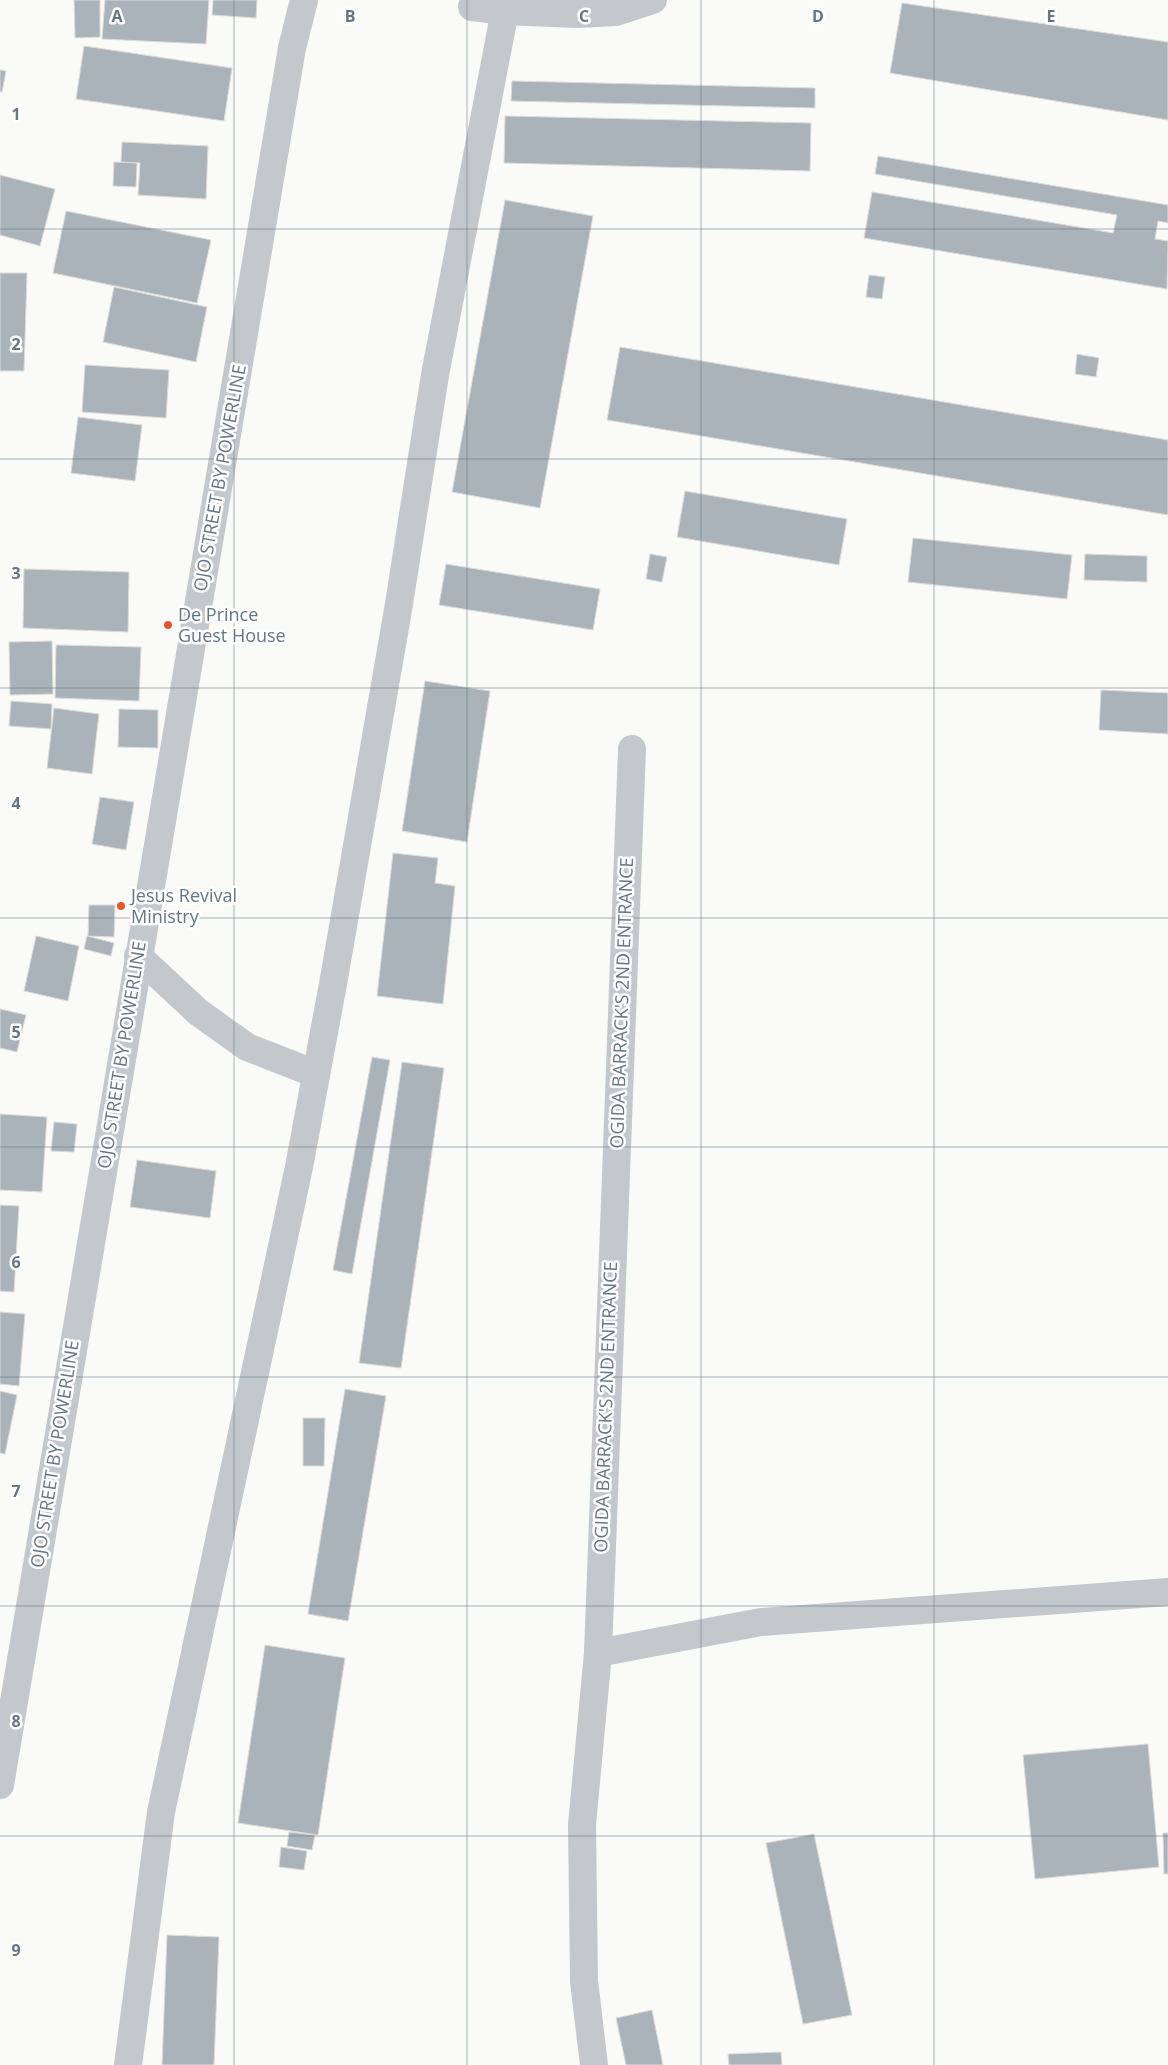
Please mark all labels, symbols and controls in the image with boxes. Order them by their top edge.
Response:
text: A [111,5,123,27]
text: B [345,5,355,27]
text: C [579,5,589,27]
text: D [812,5,824,27]
text: E [1047,5,1056,27]
text: 1 [11,103,21,125]
text: 2 [11,333,21,355]
street label: OJO STREET BY POWERLINE [187,363,251,593]
text: 3 [11,562,21,584]
place label: De Prince Guest House [178,602,286,647]
marker: De Prince Guest House [162,619,174,631]
text: 4 [11,792,21,814]
street label: OGIDA BARRACK'S 2ND ENTRANCE [604,857,638,1149]
place label: Jesus Revival Ministry [129,883,237,928]
marker: Jesus Revival Ministry [115,900,127,912]
street label: OJO STREET BY POWERLINE [91,939,151,1170]
text: 5 [11,1021,21,1043]
text: 6 [11,1251,21,1273]
street label: OGIDA BARRACK'S 2ND ENTRANCE [588,1261,622,1553]
street label: OJO STREET BY POWERLINE [24,1338,84,1569]
text: 7 [11,1480,21,1502]
text: 8 [11,1710,21,1732]
text: 9 [11,1939,21,1961]

